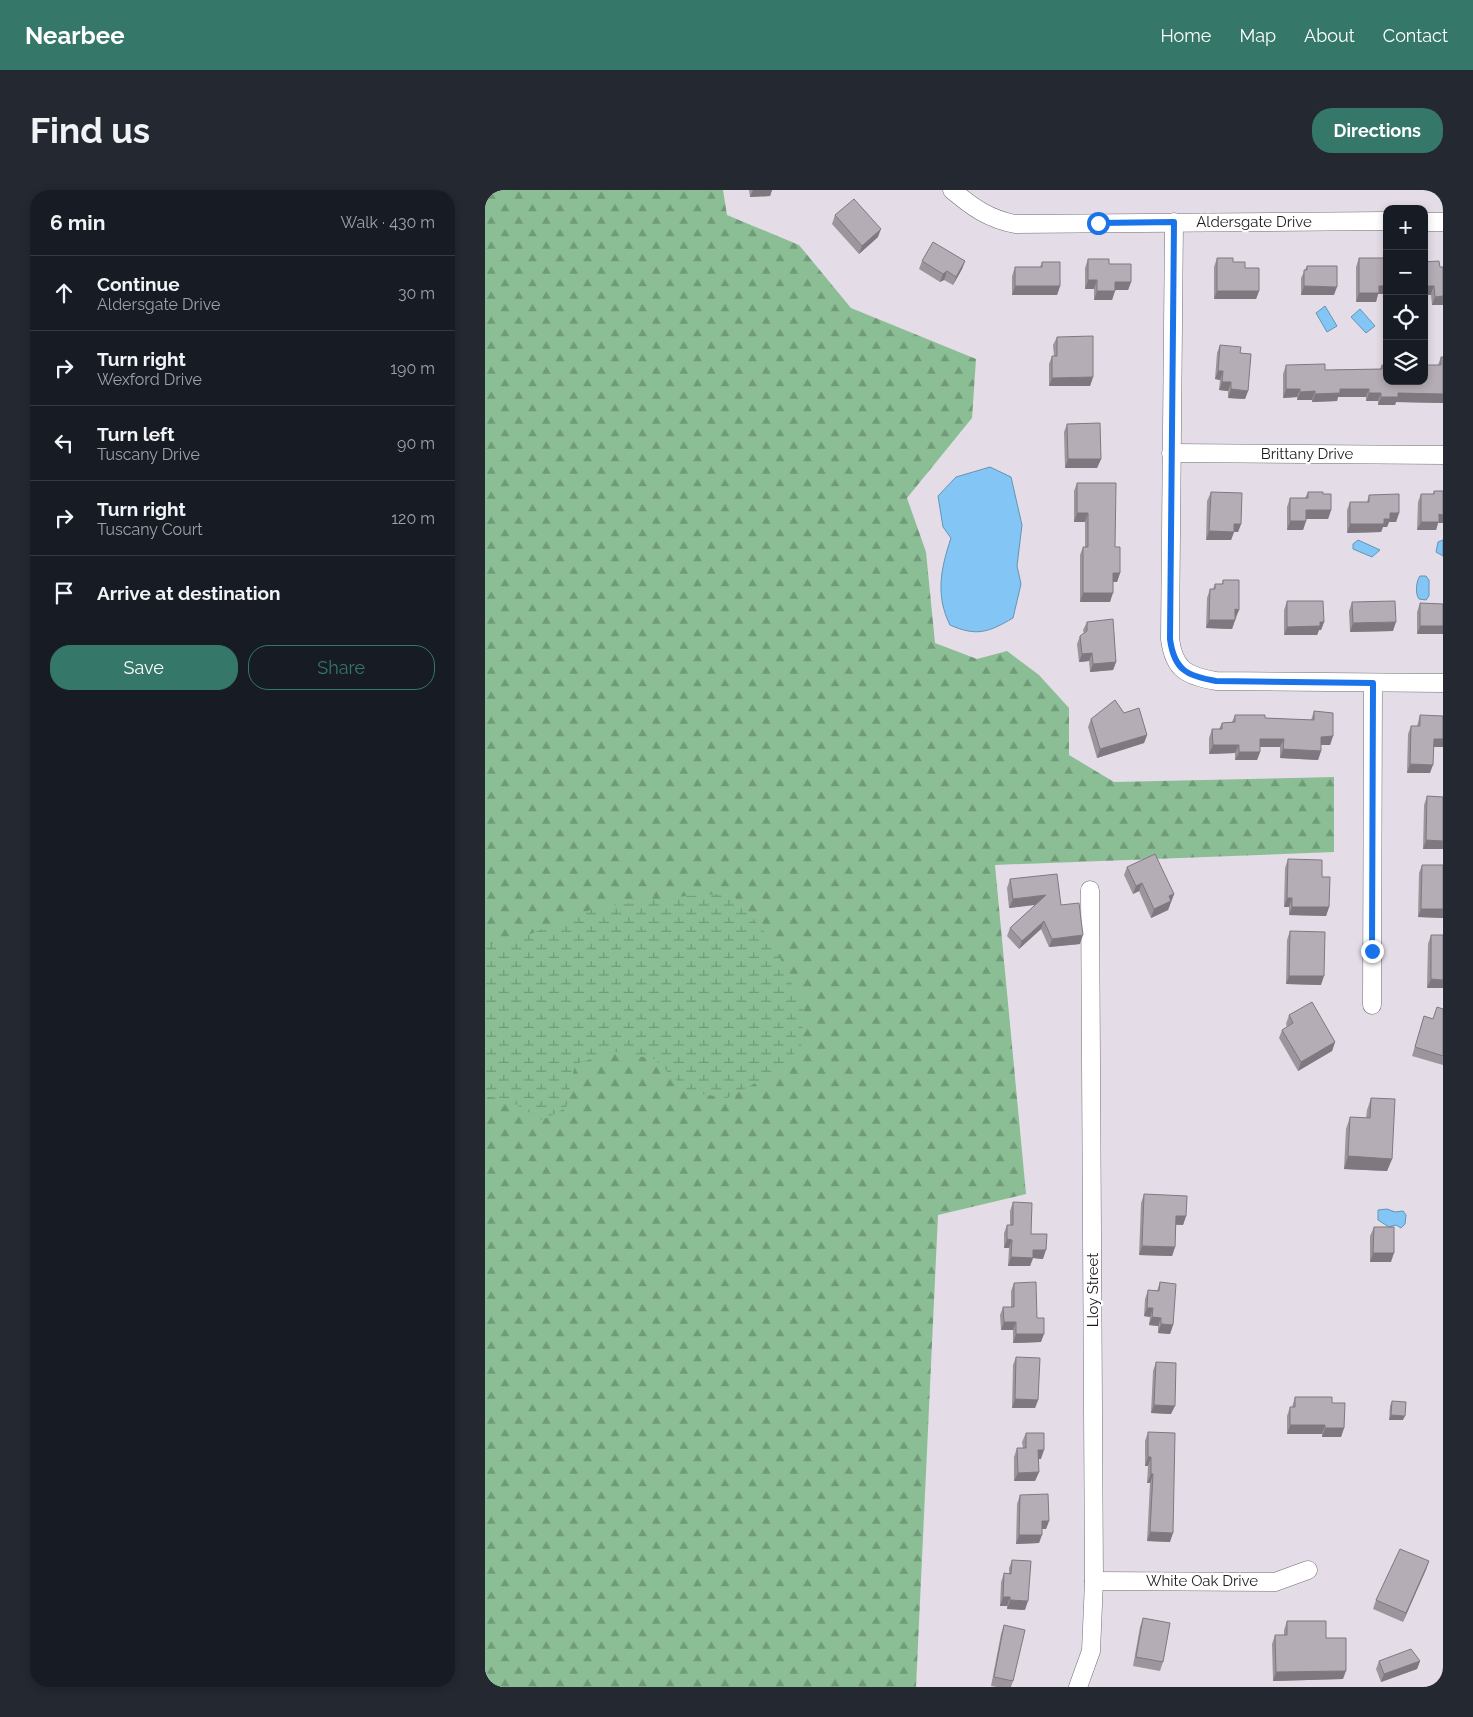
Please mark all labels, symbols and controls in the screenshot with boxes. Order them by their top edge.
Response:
text: Nearbee [25,21,125,50]
text: Home [1160,25,1211,46]
text: Map [1239,25,1276,46]
text: About [1304,25,1355,46]
text: Contact [1383,25,1448,46]
button: Directions [1312,108,1443,153]
text: Find us [30,110,150,151]
map controls [1383,205,1428,385]
button: + [1383,205,1428,250]
text: 6 min [50,210,105,235]
route start [1087,212,1110,235]
text: Walk · 430 m [341,213,435,232]
street label: Aldersgate Drive [1196,213,1312,231]
button: − [1383,250,1428,295]
text: Continue [97,273,180,295]
icon: ahead [50,279,78,307]
text: 30 m [398,284,435,303]
text: Aldersgate Drive [97,295,220,314]
button: locate [1383,295,1428,340]
button: layers [1383,340,1428,385]
text: Turn right [97,348,186,370]
icon: right [50,354,78,382]
text: 190 m [390,359,435,378]
text: Wexford Drive [97,370,202,389]
text: Turn left [97,423,174,445]
icon: left [50,429,78,457]
text: 90 m [397,434,435,453]
text: Tuscany Drive [97,445,200,464]
street label: Brittany Drive [1261,445,1354,463]
text: Turn right [97,498,186,520]
icon: right [50,504,78,532]
text: 120 m [391,509,435,528]
text: Tuscany Court [97,520,203,539]
icon: arrive [50,579,78,607]
text: Arrive at destination [97,582,281,604]
button: Save [50,645,238,690]
button: Share [248,645,435,690]
route end [1361,940,1384,963]
street label: Lloy Street [1084,1253,1102,1327]
street label: White Oak Drive [1146,1572,1258,1590]

